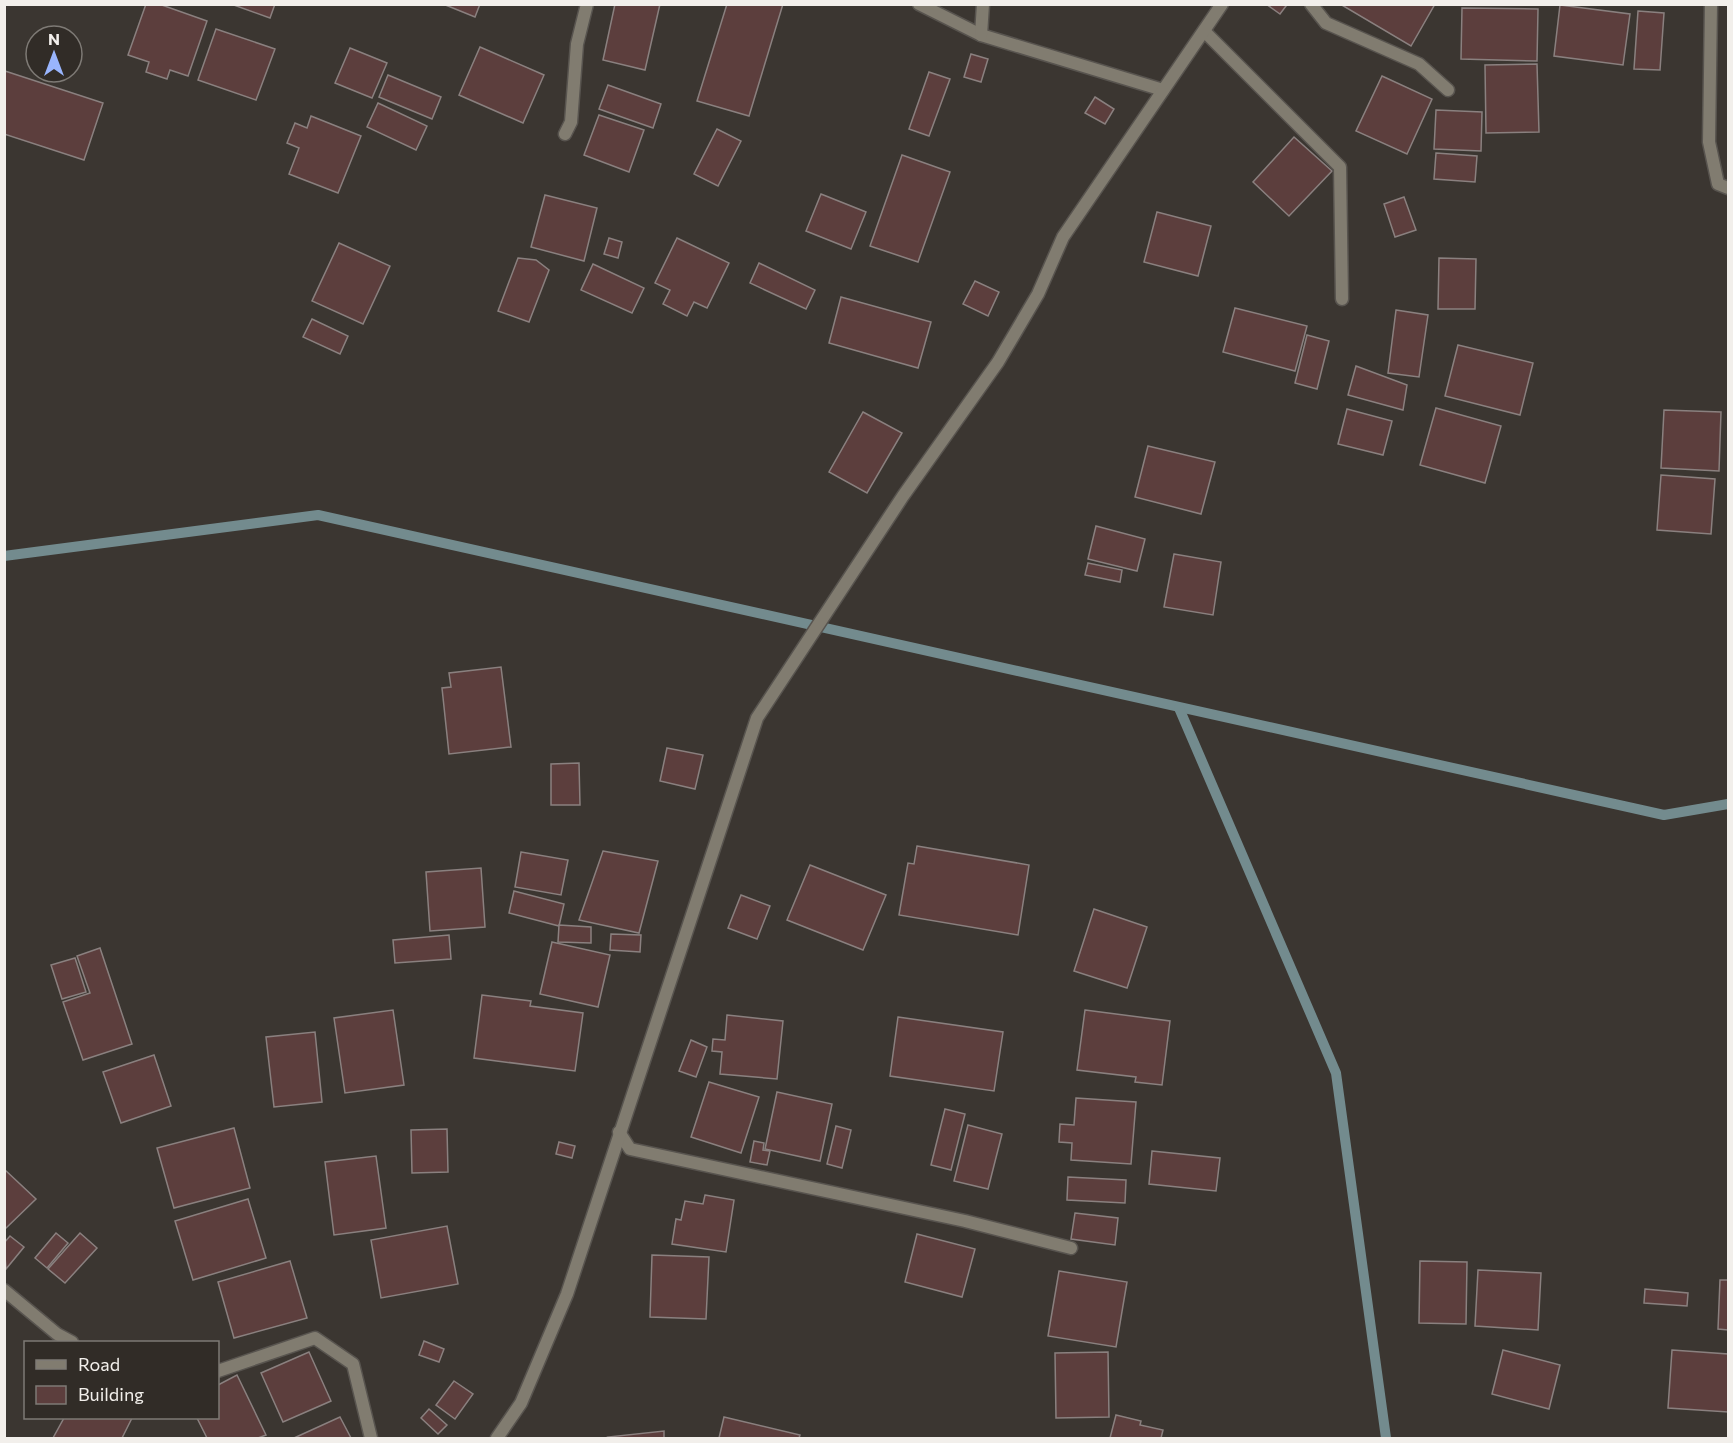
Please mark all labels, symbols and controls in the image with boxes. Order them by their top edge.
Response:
north arrow [24,24,84,84]
text: N [48,29,60,48]
legend [24,1341,219,1419]
text: Road [78,1353,120,1375]
text: Building [78,1383,144,1405]

